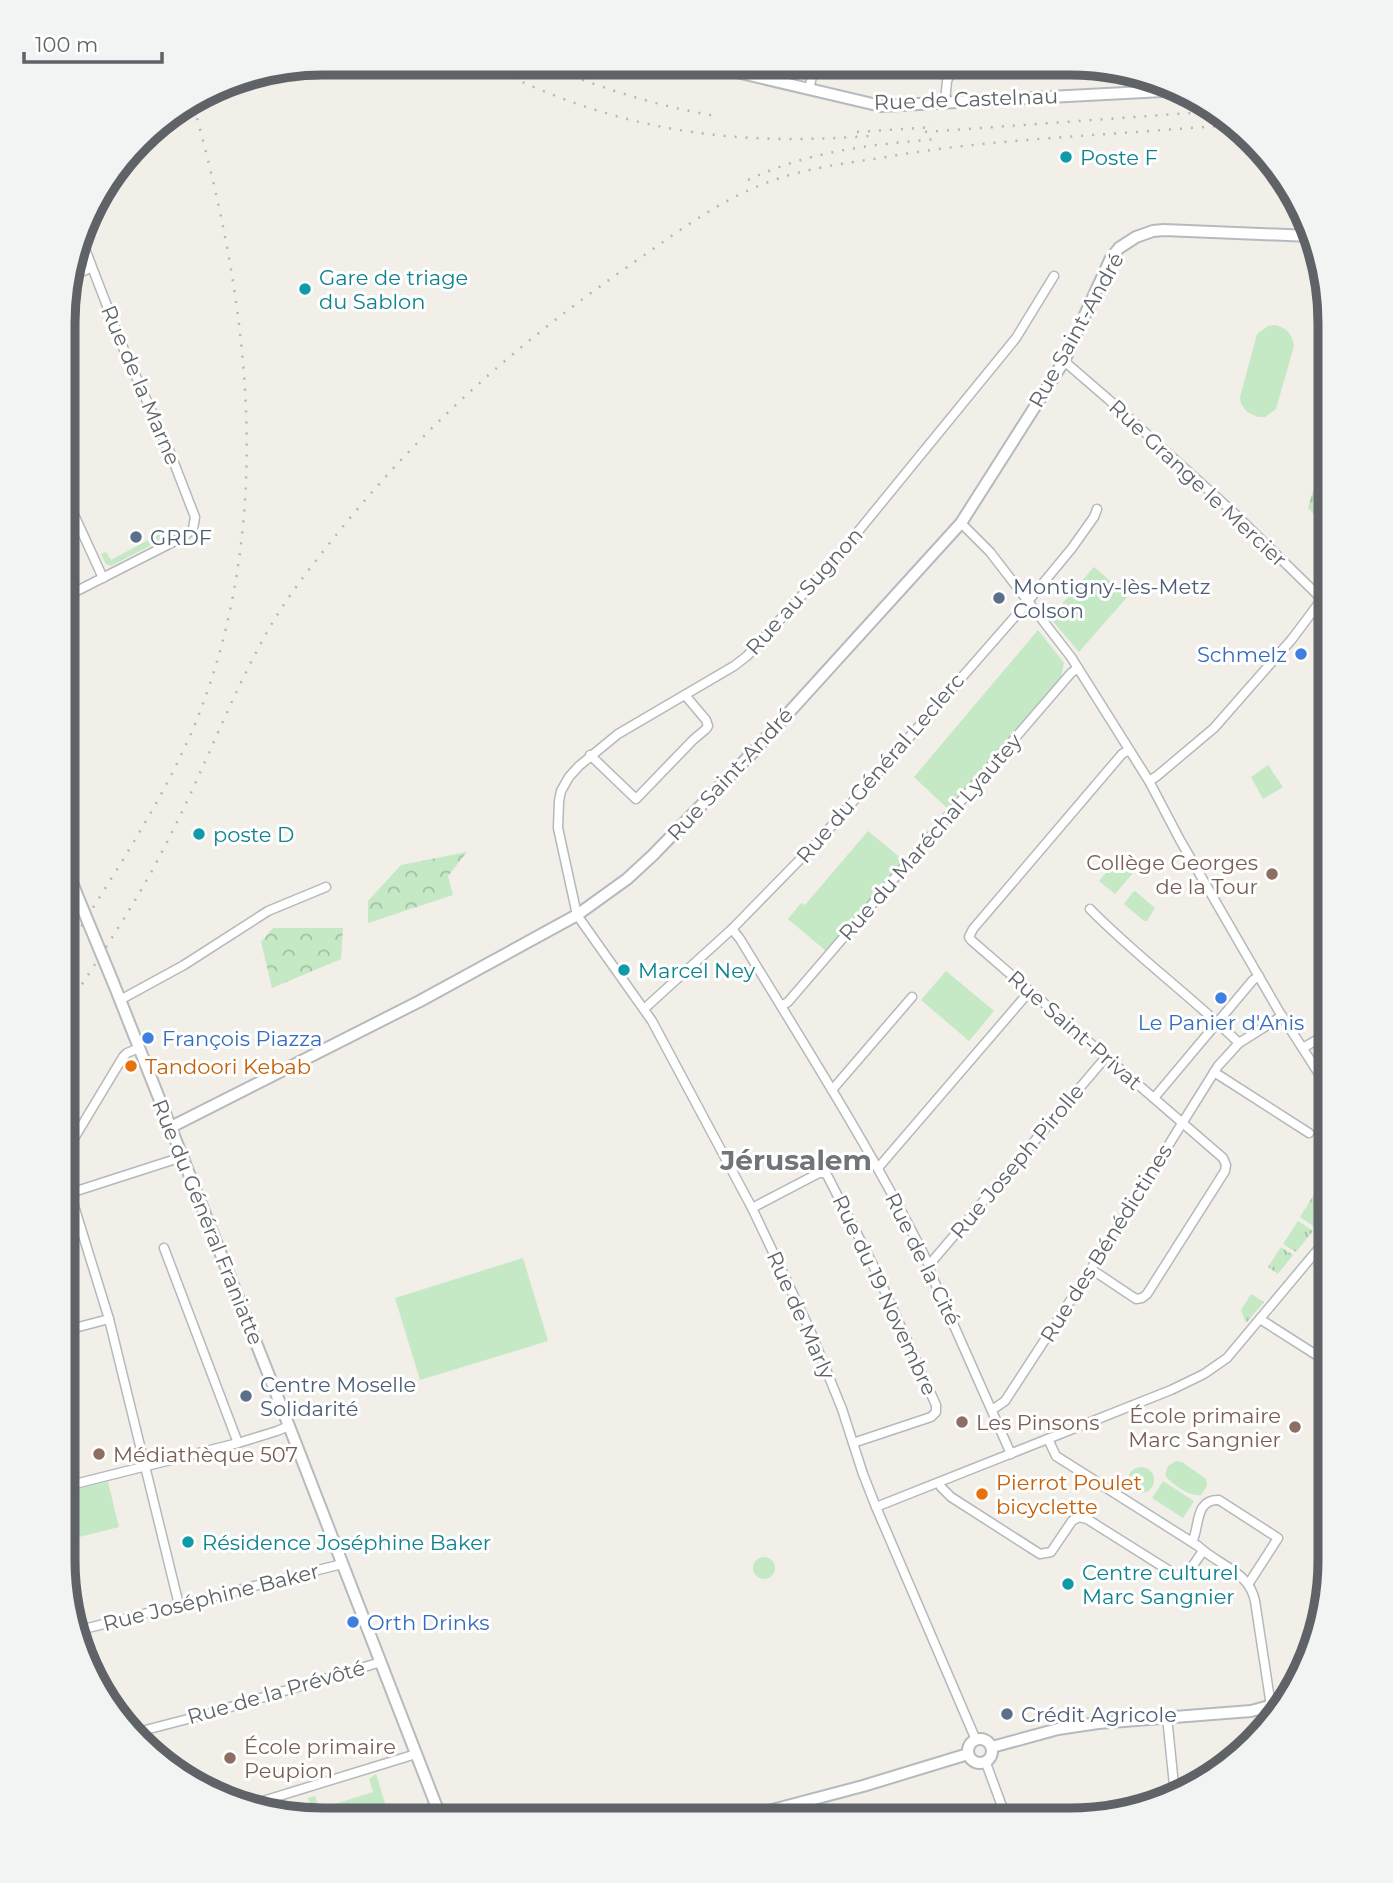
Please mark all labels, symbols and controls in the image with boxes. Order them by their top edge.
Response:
scale bar [24,21,163,65]
text: 100 m [35,32,98,57]
street label: Rue de Castelnau [873,83,1059,115]
place label: Poste F [1080,145,1158,170]
marker: Poste F [1058,149,1074,165]
street label: Rue Saint-André [1023,248,1129,412]
place label: Gare de triage du Sablon [319,265,468,314]
marker: Gare de triage du Sablon [297,281,313,297]
street label: Rue de la Marne [96,301,186,469]
street label: Rue Grange le Mercier [1104,394,1292,572]
street label: Rue au Sugnon [740,522,868,660]
place label: GRDF [150,525,212,550]
marker: GRDF [128,529,144,545]
place label: Montigny-lès-Metz Colson [1013,574,1211,623]
marker: Montigny-lès-Metz Colson [991,590,1007,606]
place label: Schmelz [1197,642,1287,667]
marker: Schmelz [1293,646,1309,662]
street label: Rue du Général Leclerc [791,668,969,868]
street label: Rue Saint-André [662,702,798,846]
street label: Rue du Maréchal Lyautey [833,728,1027,946]
place label: poste D [213,822,294,847]
marker: poste D [191,826,207,842]
place label: Collège Georges de la Tour [1086,850,1258,899]
marker: Collège Georges de la Tour [1264,866,1280,882]
place label: Marcel Ney [638,958,756,983]
marker: Marcel Ney [616,962,632,978]
street label: Rue Saint-Privat [1003,965,1147,1095]
marker: Le Panier d'Anis [1213,990,1229,1006]
place label: Le Panier d'Anis [1138,1010,1304,1035]
place label: François Piazza [162,1026,322,1051]
marker: François Piazza [140,1030,156,1046]
place label: Tandoori Kebab [145,1054,311,1079]
marker: Tandoori Kebab [123,1058,139,1074]
street label: Rue Joseph Pirolle [945,1079,1089,1243]
street label: Rue du Général Franiatte [147,1096,269,1348]
street label: Rue des Bénédictines [1035,1139,1177,1347]
district label: Jérusalem [719,1143,872,1177]
street label: Rue de la Cité [880,1189,966,1329]
street label: Rue du 19 Novembre [828,1191,942,1399]
street label: Rue de Marly [762,1247,841,1383]
place label: Centre Moselle Solidarité [260,1372,416,1421]
marker: Centre Moselle Solidarité [238,1388,254,1404]
place label: École primaire Marc Sangnier [1128,1403,1281,1452]
place label: Les Pinsons [976,1410,1099,1435]
marker: Les Pinsons [954,1414,970,1430]
marker: École primaire Marc Sangnier [1287,1419,1303,1435]
place label: Médiathèque 507 [113,1442,298,1467]
marker: Médiathèque 507 [91,1446,107,1462]
place label: Pierrot Poulet bicyclette [996,1470,1142,1519]
marker: Pierrot Poulet bicyclette [974,1486,990,1502]
place label: Résidence Joséphine Baker [202,1530,491,1555]
marker: Résidence Joséphine Baker [180,1534,196,1550]
street label: Rue Joséphine Baker [100,1558,322,1636]
place label: Centre culturel Marc Sangnier [1082,1560,1239,1609]
marker: Centre culturel Marc Sangnier [1060,1576,1076,1592]
place label: Orth Drinks [367,1610,490,1635]
marker: Orth Drinks [345,1614,361,1630]
street label: Rue de la Prévôté [184,1655,368,1729]
place label: Crédit Agricole [1021,1702,1177,1727]
marker: Crédit Agricole [999,1706,1015,1722]
place label: École primaire Peupion [244,1734,396,1783]
marker: École primaire Peupion [222,1750,238,1766]

